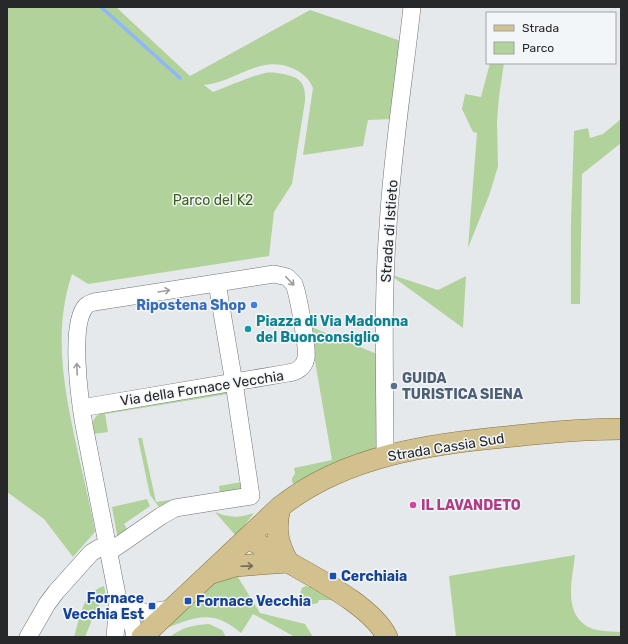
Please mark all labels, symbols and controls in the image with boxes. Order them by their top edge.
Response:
legend [486,12,616,64]
text: Strada [522,21,559,35]
text: Parco [522,41,554,55]
street label: Strada di Istieto [377,179,402,283]
park label: Parco del K2 [173,192,253,209]
one-way arrow [285,276,295,286]
one-way arrow [157,287,170,295]
place label: Ripostena Shop [136,297,246,314]
marker: Ripostena Shop [249,300,259,310]
place label: Piazza di Via Madonna del Buonconsiglio [256,313,408,346]
marker: Piazza di Via Madonna del Buonconsiglio [243,324,253,334]
one-way arrow [74,363,81,376]
street label: Via della Fornace Vecchia [119,367,285,410]
place label: GUIDA TURISTICA SIENA [402,370,523,403]
marker: GUIDA TURISTICA SIENA [389,381,399,391]
street label: Strada Cassia Sud [386,430,506,465]
place label: IL LAVANDETO [421,497,521,514]
marker: IL LAVANDETO [408,500,418,510]
one-way arrow [240,562,253,569]
place label: Cerchiaia [341,568,407,585]
marker: Cerchiaia [328,571,338,581]
place label: Fornace Vecchia Est [63,590,144,623]
place label: Fornace Vecchia [196,593,311,610]
marker: Fornace Vecchia [183,596,193,606]
marker: Fornace Vecchia Est [147,601,157,611]

